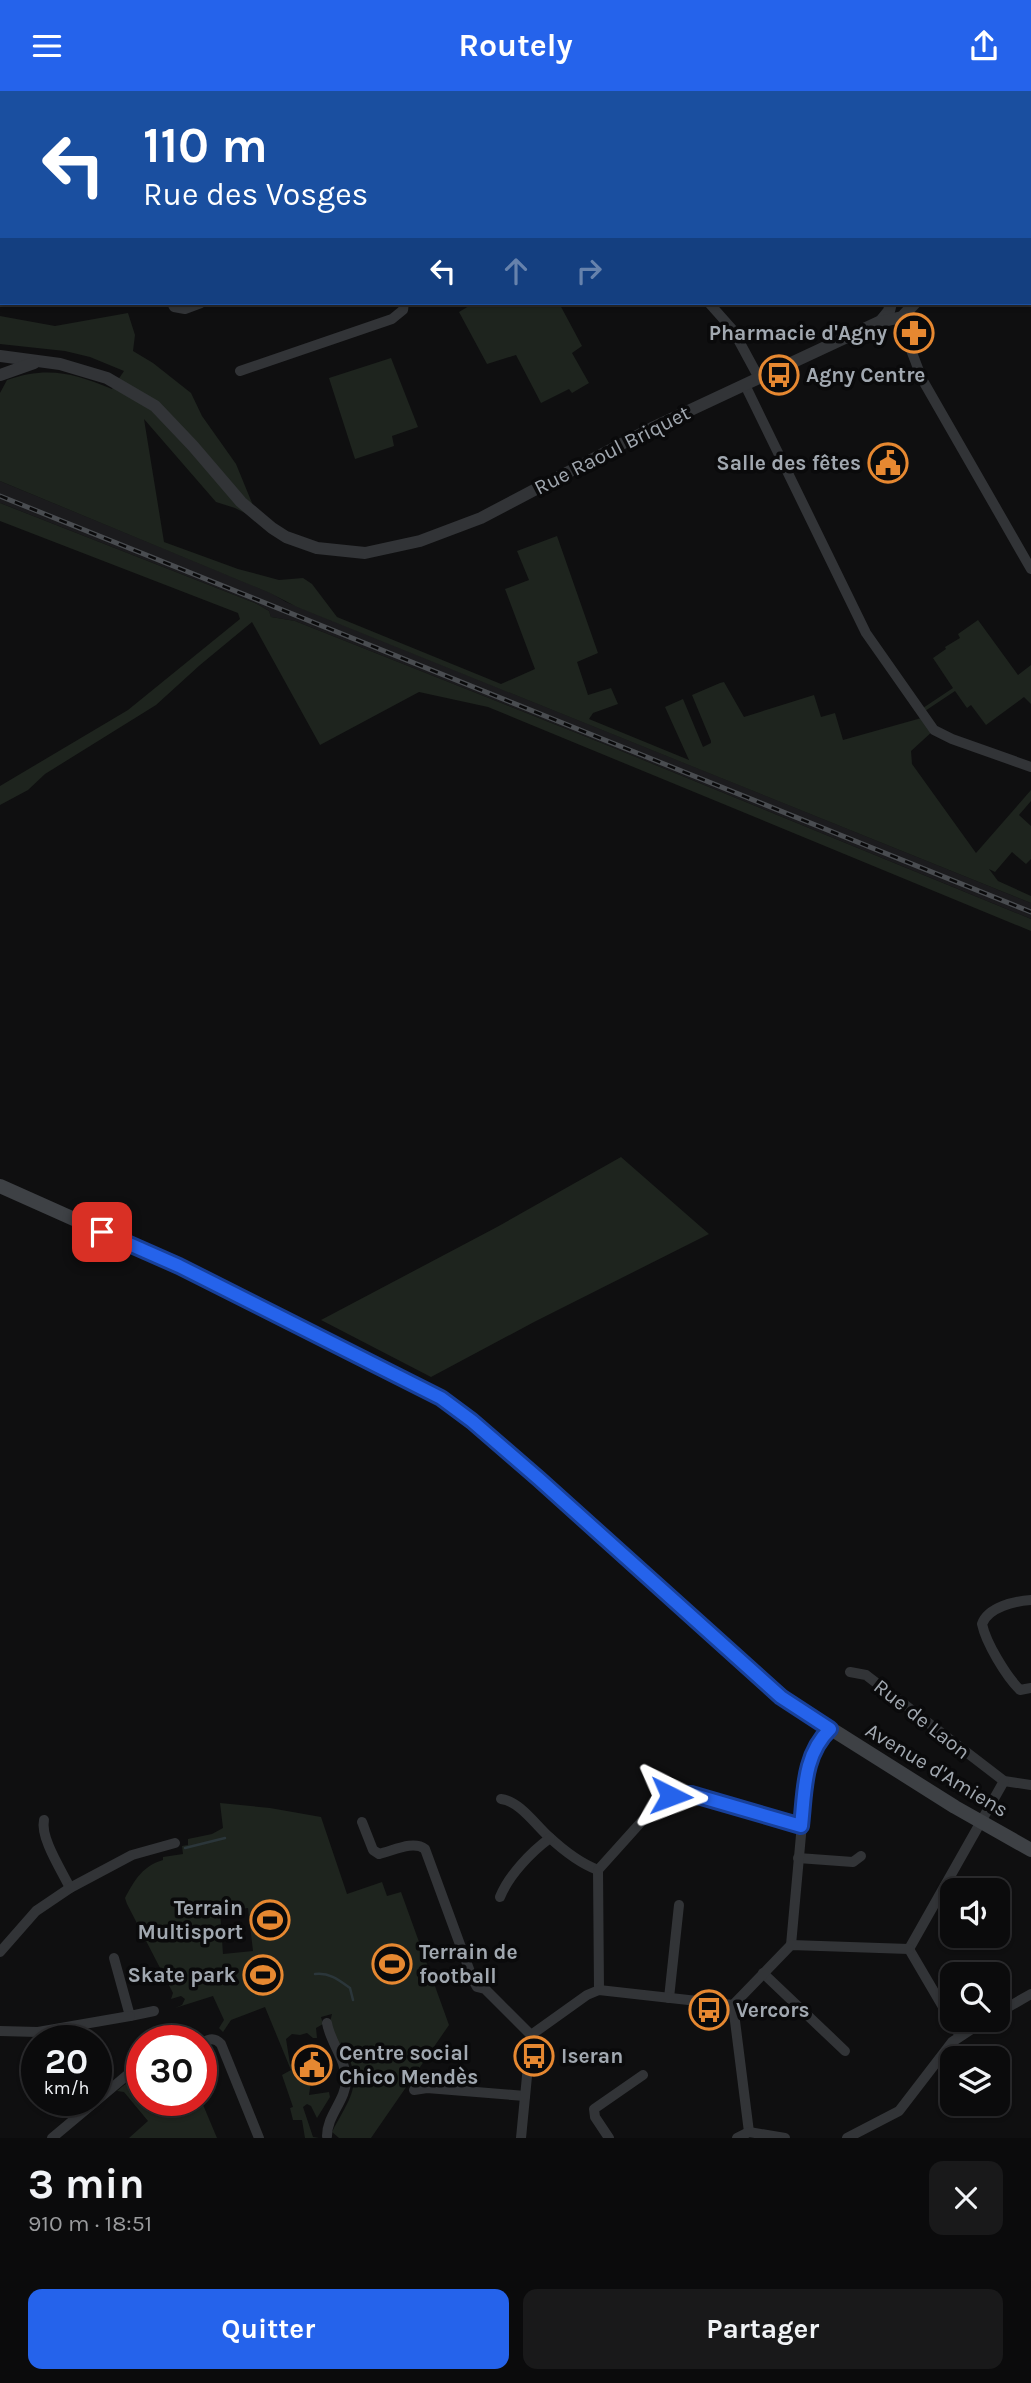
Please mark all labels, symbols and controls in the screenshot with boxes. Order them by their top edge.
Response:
icon: menu [28,27,66,65]
text: Routely [458,27,573,64]
icon: share [965,27,1003,65]
text: 110 m [143,117,268,174]
icon: left [28,119,119,210]
text: Rue des Vosges [143,176,368,213]
icon: left [424,252,462,290]
icon: ahead [497,252,535,290]
icon: right [570,252,608,290]
pharmacy icon: Pharmacie d'Agny [893,312,935,354]
place label: Pharmacie d'Agny [709,321,887,345]
bus stop icon: Agny Centre [758,354,800,396]
place label: Agny Centre [806,363,926,387]
street label: Rue Raoul Briquet [530,400,694,500]
public building icon: Salle des fêtes [867,442,909,484]
place label: Salle des fêtes [716,451,861,475]
pin [72,1202,132,1262]
icon: arrive [83,1213,121,1251]
street label: Rue de Laon [869,1674,975,1764]
street label: Avenue d'Amiens [861,1718,1013,1822]
position arrow [634,1759,708,1833]
map controls [940,1878,1010,2116]
button: sound [940,1878,1010,1948]
place label: Terrain Multisport [138,1896,243,1944]
sports icon: Terrain Multisport [249,1899,291,1941]
place label: Terrain de football [419,1940,518,1988]
sports icon: Terrain de football [371,1943,413,1985]
sports icon: Skate park [242,1954,284,1996]
button: search [940,1962,1010,2032]
place label: Skate park [127,1963,237,1987]
bus stop icon: Vercors [688,1989,730,2031]
place label: Vercors [736,1998,810,2022]
speed limit sign: 30 [126,2025,217,2116]
bus stop icon: Iseran [513,2035,555,2077]
text: 20 [45,2041,88,2082]
place label: Centre social Chico Mendès [339,2041,478,2089]
public building icon: Centre social Chico Mendès [291,2044,333,2086]
place label: Iseran [561,2044,623,2068]
button: layers [940,2046,1010,2116]
text: km/h [44,2077,89,2099]
text: 3 min [28,2159,145,2209]
button: close [929,2161,1003,2235]
text: 910 m · 18:51 [28,2210,152,2237]
button: Quitter [28,2289,509,2369]
button: Partager [523,2289,1003,2369]

